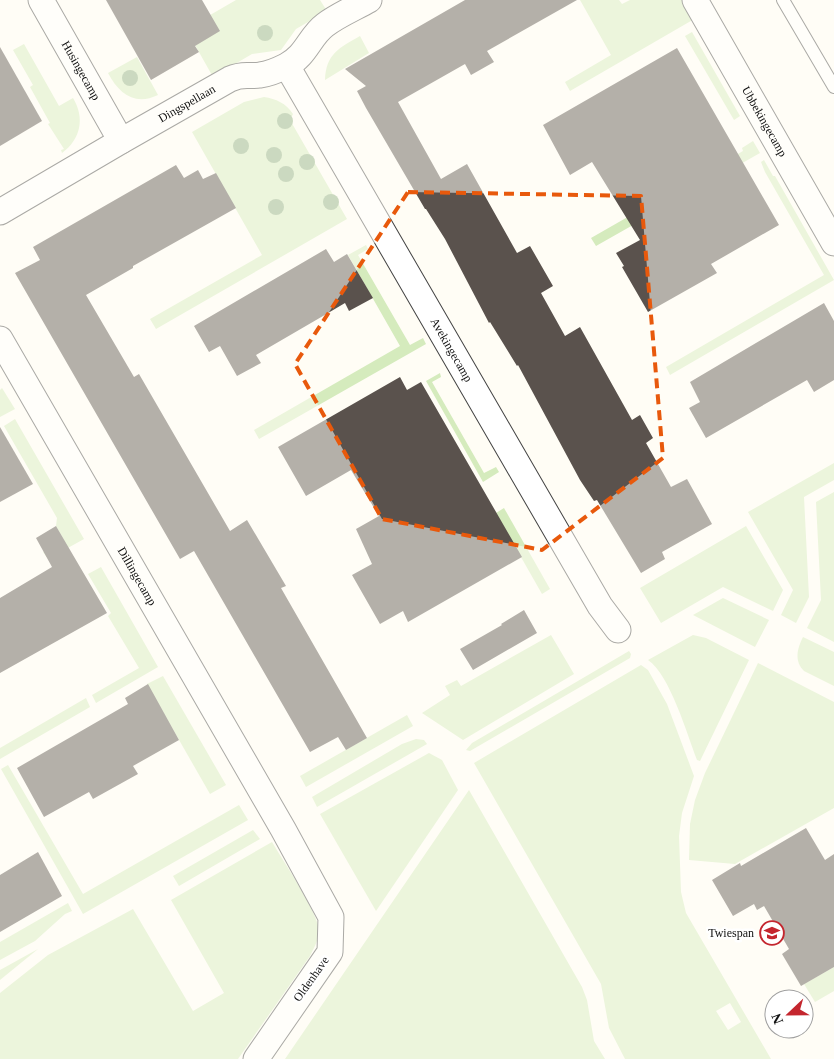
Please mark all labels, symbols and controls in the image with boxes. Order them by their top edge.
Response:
street label: Husingecamp [59,38,103,103]
street label: Dingspellaan [156,82,218,125]
street label: Ubbekingecamp [739,84,790,159]
street label: Avekingecamp [427,315,476,384]
street label: Dillingecamp [115,544,159,608]
school or university icon: Twiespan [759,920,785,946]
place label: Twiespan [708,926,754,940]
street label: Oldenhave [290,954,332,1004]
north arrow [764,989,814,1039]
text: N [769,1011,786,1026]

